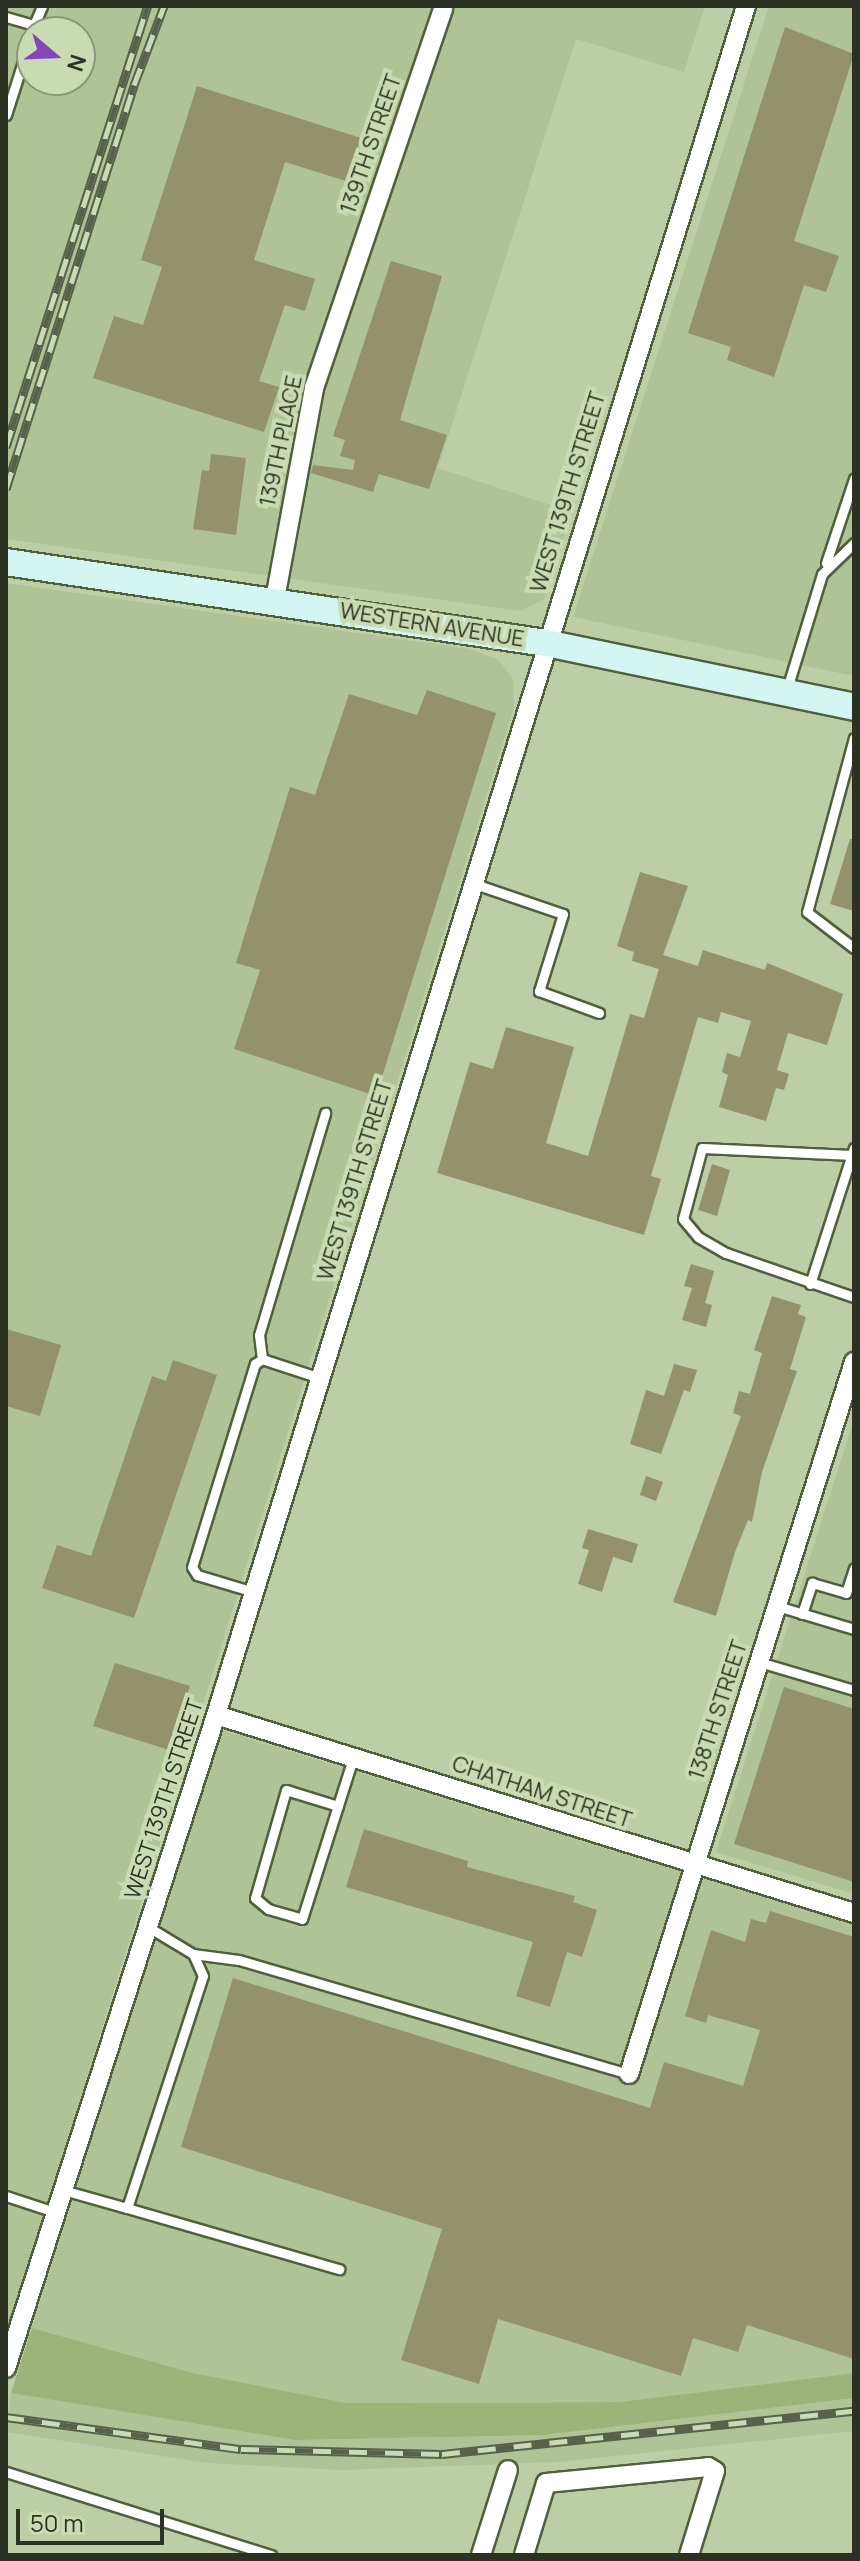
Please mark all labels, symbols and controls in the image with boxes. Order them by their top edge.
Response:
north arrow [16,16,96,96]
text: N [60,51,94,76]
street label: 139TH STREET [335,71,407,217]
street label: 139TH PLACE [254,373,308,509]
street label: WEST 139TH STREET [525,388,611,596]
street label: WESTERN AVENUE [338,597,526,653]
street label: WEST 139TH STREET [312,1076,398,1284]
street label: 138TH STREET [683,1637,753,1783]
street label: WEST 139TH STREET [119,1695,209,1903]
street label: CHATHAM STREET [449,1751,635,1833]
scale bar [20,2493,168,2543]
text: 50 m [30,2506,84,2539]

